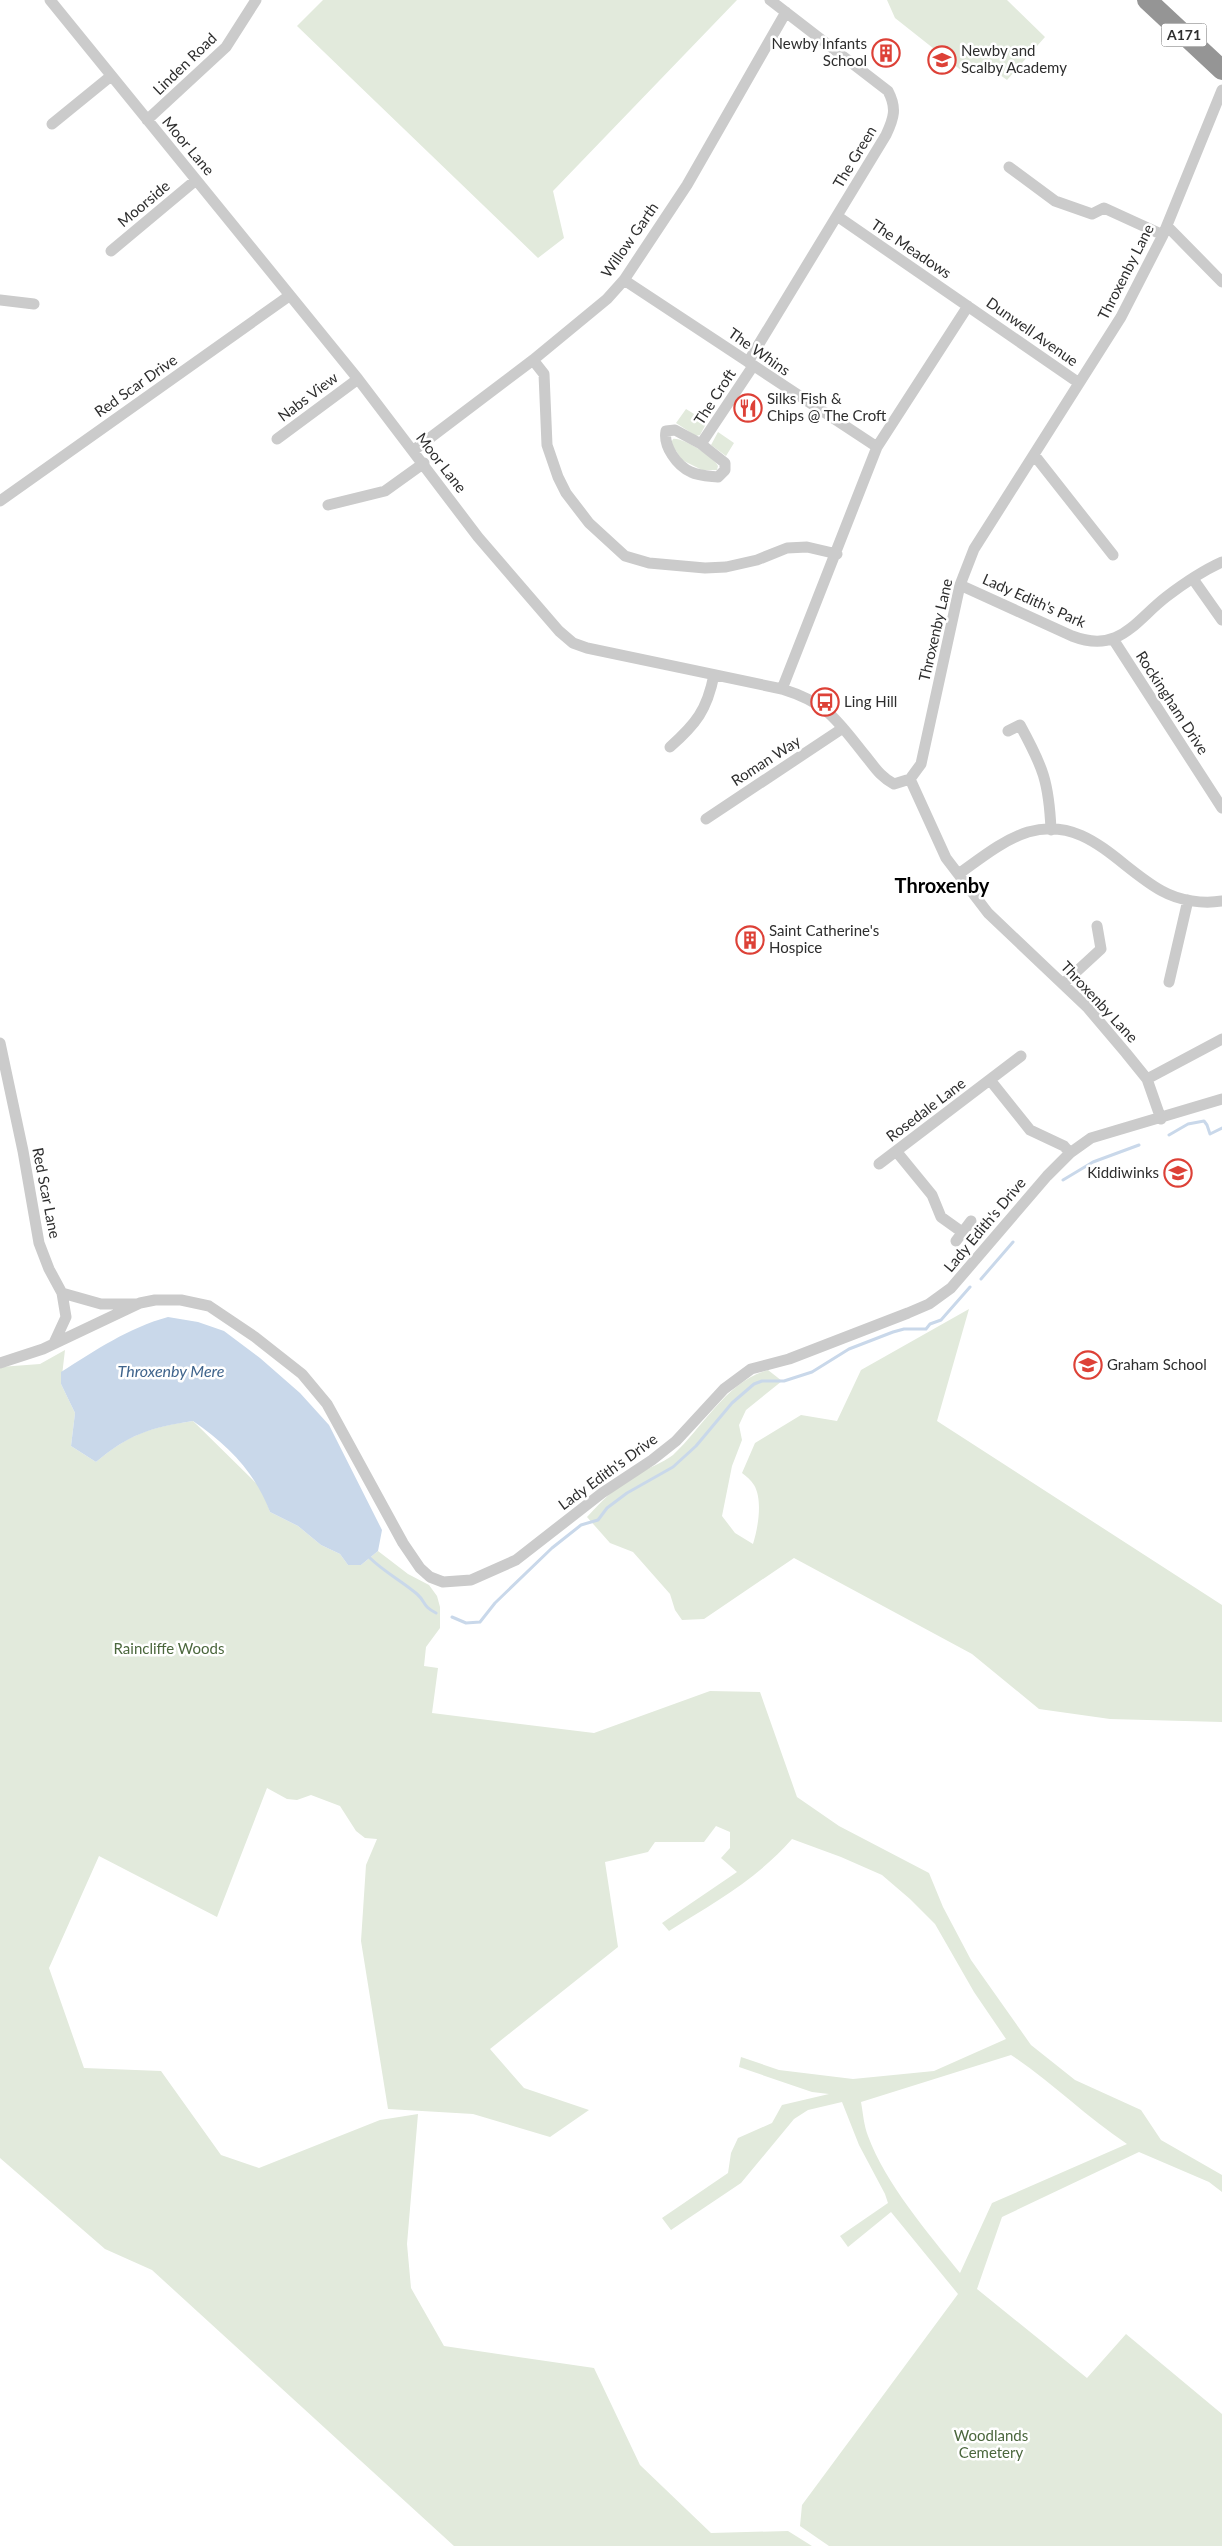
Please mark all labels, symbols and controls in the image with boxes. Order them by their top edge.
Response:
road number: A171 [1162,24,1206,46]
street label: Linden Road [149,29,220,98]
place label: Newby Infants School [772,34,867,69]
building icon: Newby Infants School [871,38,901,68]
place label: Newby and Scalby Academy [961,41,1067,76]
school or university icon: Newby and Scalby Academy [927,45,957,75]
street label: Moor Lane [159,112,219,178]
street label: The Green [829,122,880,191]
street label: Moorside [114,176,173,230]
street label: Willow Garth [597,198,662,280]
street label: The Meadows [868,215,955,282]
street label: Throxenby Lane [1093,221,1157,322]
street label: Dunwell Avenue [983,293,1082,369]
street label: The Whins [725,323,794,379]
street label: Red Scar Drive [91,350,180,420]
street label: The Croft [690,365,739,428]
street label: Nabs View [274,368,341,425]
place label: Silks Fish & Chips @ The Croft [767,389,887,424]
restaurant icon: Silks Fish & Chips @ The Croft [733,393,763,423]
street label: Moor Lane [413,429,471,496]
street label: Lady Edith's Park [980,569,1089,631]
street label: Throxenby Lane [914,577,956,683]
street label: Rockingham Drive [1133,647,1213,758]
bus stop icon: Ling Hill [810,687,840,717]
place label: Ling Hill [844,692,897,710]
street label: Roman Way [727,731,804,789]
district label: Throxenby [895,873,990,897]
place label: Saint Catherine's Hospice [769,921,879,956]
building icon: Saint Catherine's Hospice [735,925,765,955]
street label: Throxenby Lane [1057,957,1142,1046]
street label: Rosedale Lane [882,1074,969,1145]
street label: Red Scar Lane [29,1146,65,1240]
school or university icon: Kiddiwinks [1163,1158,1193,1188]
place label: Kiddiwinks [1087,1163,1159,1181]
street label: Lady Edith's Drive [940,1173,1029,1275]
school or university icon: Graham School [1073,1350,1103,1380]
place label: Graham School [1107,1355,1207,1373]
water label: Throxenby Mere [118,1361,225,1380]
street label: Lady Edith's Drive [554,1429,660,1513]
park label: Raincliffe Woods [114,1639,224,1657]
park label: Woodlands Cemetery [954,2426,1028,2461]

